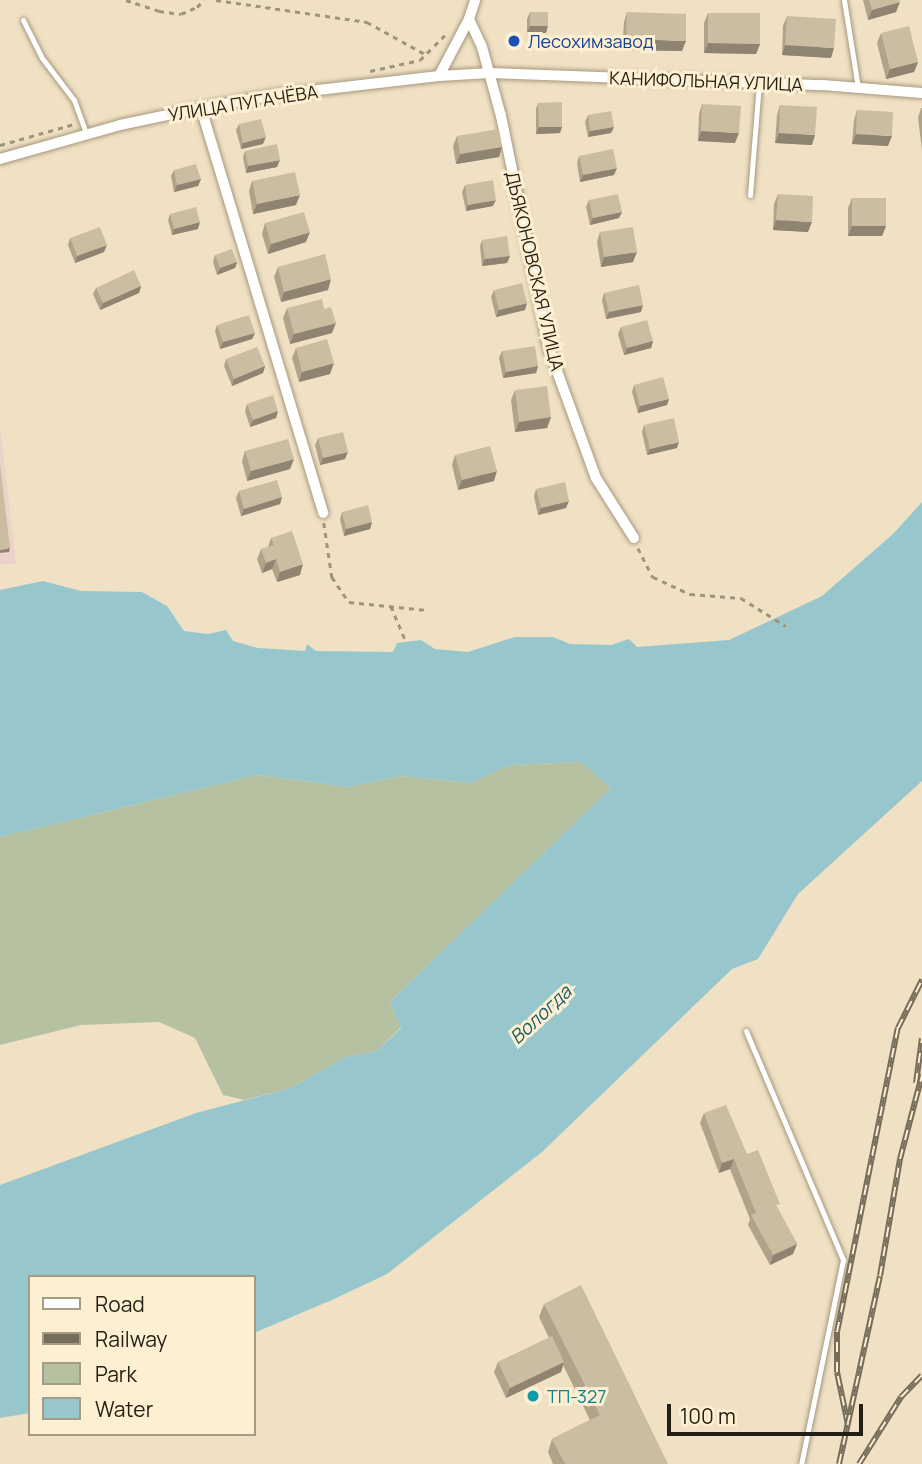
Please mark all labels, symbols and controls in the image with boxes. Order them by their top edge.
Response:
place label: Лесохимзавод [528,30,654,52]
marker: Лесохимзавод [506,33,522,49]
street label: КАНИФОЛЬНАЯ УЛИЦА [609,67,803,95]
street label: УЛИЦА ПУГАЧЁВА [167,80,319,126]
street label: ДЬЯКОНОВСКАЯ УЛИЦА [502,169,568,373]
water label: Вологда [506,981,576,1049]
legend [28,1275,256,1436]
text: Road [95,1290,145,1318]
text: Railway [95,1325,167,1353]
text: Park [95,1360,137,1388]
place label: ТП-327 [547,1385,606,1407]
marker: ТП-327 [525,1388,541,1404]
scale bar [670,1390,866,1434]
text: Water [95,1395,153,1423]
text: 100 m [680,1402,736,1430]

